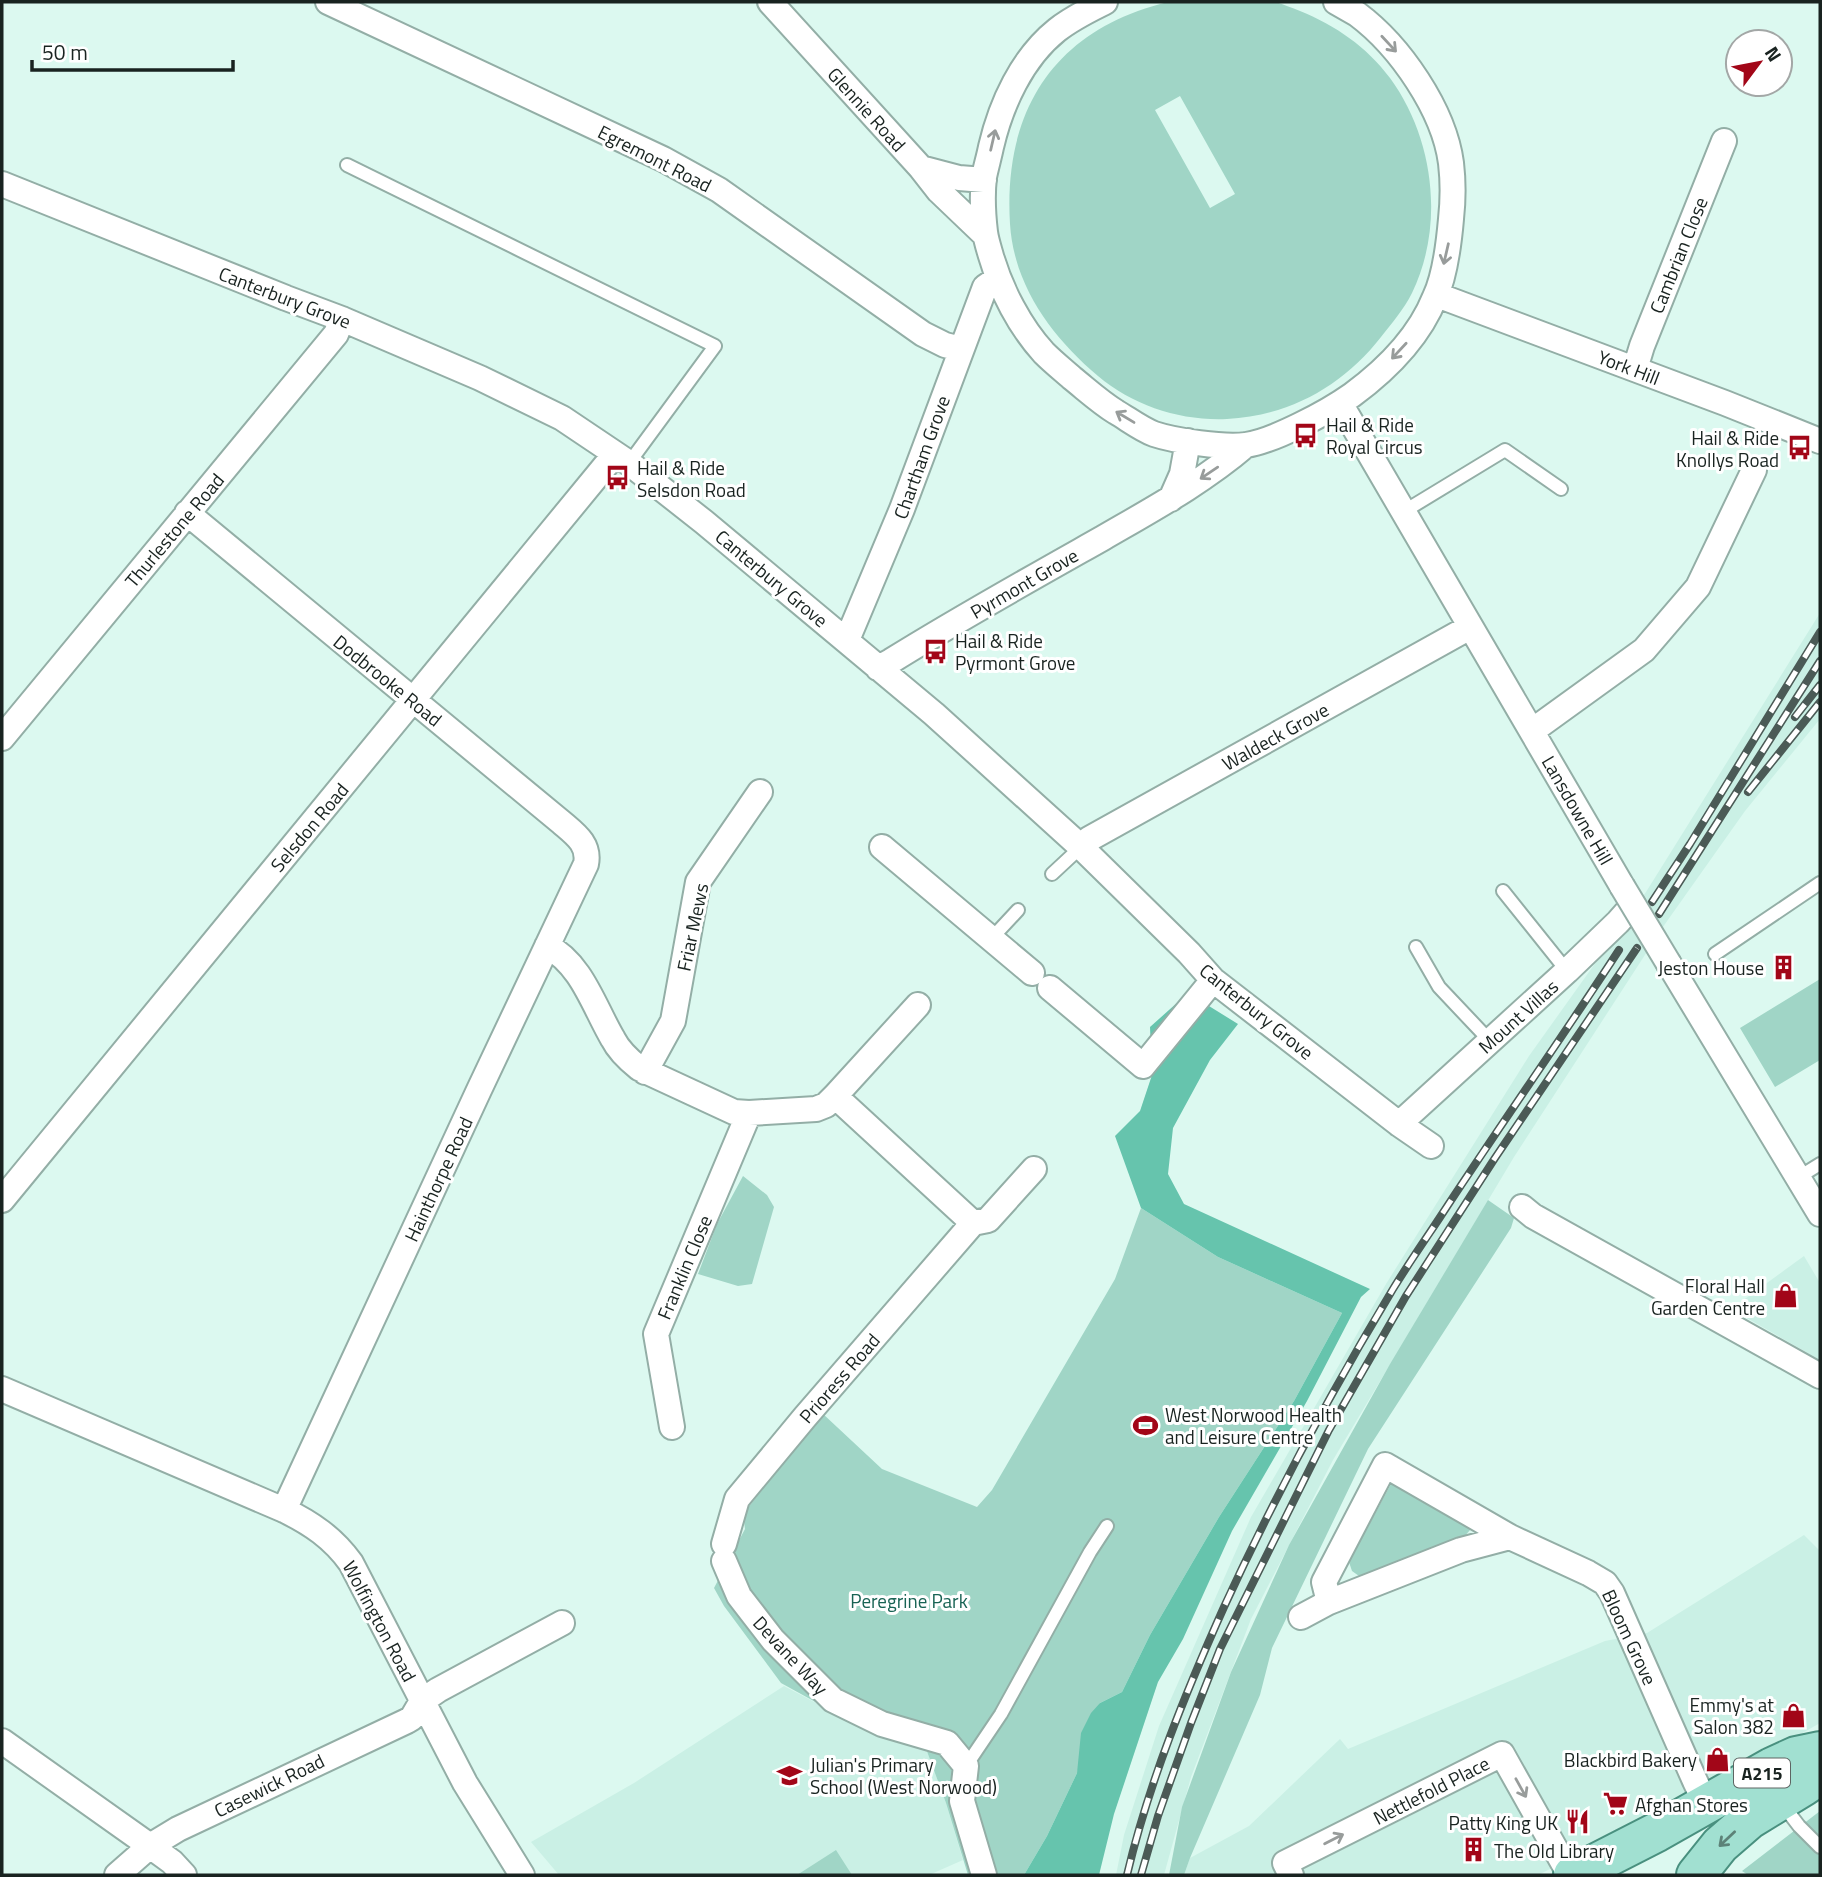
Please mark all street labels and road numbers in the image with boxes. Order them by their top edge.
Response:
street label: Glennie Road [821,60,913,158]
street label: Egremont Road [593,117,717,199]
street label: Cambrian Close [1641,192,1715,318]
street label: Canterbury Grove [215,258,355,336]
street label: York Hill [1594,342,1664,392]
street label: Chartham Grove [885,391,957,523]
street label: Thurlestone Road [117,466,231,594]
street label: Canterbury Grove [709,522,835,634]
street label: Pyrmont Grove [965,540,1083,626]
street label: Dodbrooke Road [327,627,449,733]
street label: Waldeck Grove [1216,695,1334,777]
street label: Lansdowne Hill [1535,750,1621,870]
street label: Selsdon Road [263,776,355,878]
street label: Friar Mews [669,880,715,974]
street label: Canterbury Grove [1194,956,1320,1066]
street label: Mount Villas [1471,972,1565,1060]
street label: Hainthorpe Road [396,1112,480,1246]
street label: Franklin Close [649,1210,719,1324]
street label: Prioress Road [792,1327,886,1429]
street label: Wolfington Road [336,1555,424,1687]
street label: Bloom Grove [1595,1584,1665,1690]
street label: Devane Way [747,1609,835,1701]
street label: Casewick Road [209,1746,329,1824]
street label: Nettlefold Place [1368,1748,1494,1832]
road number: A215 [1734,1758,1790,1788]

